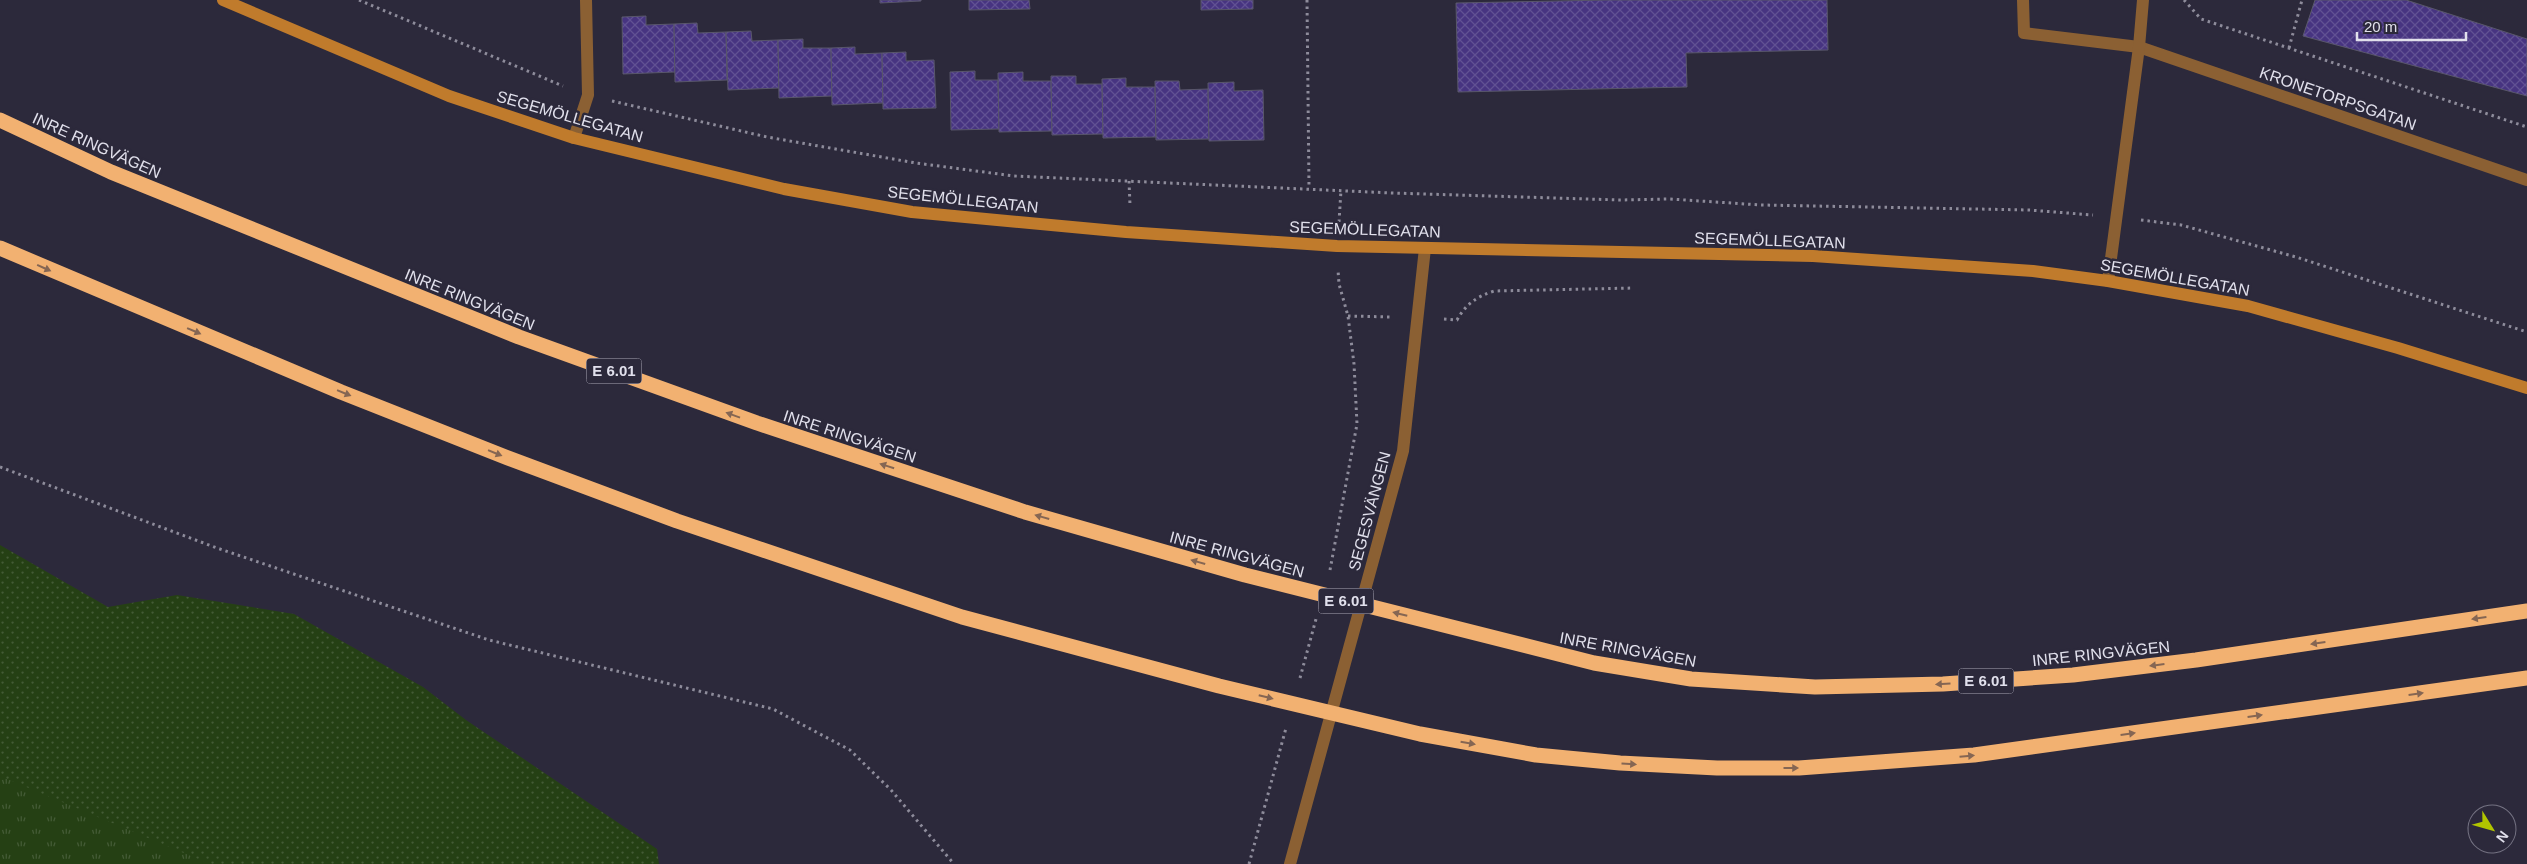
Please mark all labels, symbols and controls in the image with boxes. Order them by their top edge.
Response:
scale bar [2357,10,2466,42]
text: 20 m [2364,18,2397,35]
street label: KRONETORPSGATAN [2257,64,2418,133]
street label: SEGEMÖLLEGATAN [495,87,645,146]
street label: INRE RINGVÄGEN [30,109,164,181]
street label: SEGEMÖLLEGATAN [887,183,1039,216]
street label: SEGEMÖLLEGATAN [1289,218,1441,241]
street label: SEGEMÖLLEGATAN [1694,229,1846,252]
street label: SEGEMÖLLEGATAN [2099,256,2251,299]
one-way arrow [37,265,51,273]
street label: INRE RINGVÄGEN [402,266,537,333]
one-way arrow [187,327,201,335]
road number: E 6.01 [586,358,642,384]
one-way arrow [337,390,352,397]
street label: INRE RINGVÄGEN [781,407,918,466]
one-way arrow [726,411,741,418]
one-way arrow [488,450,502,458]
street label: SEGESVÄNGEN [1345,450,1394,573]
one-way arrow [880,462,895,470]
one-way arrow [1034,513,1049,521]
street label: INRE RINGVÄGEN [1168,528,1306,581]
one-way arrow [1190,557,1205,565]
road number: E 6.01 [1318,588,1374,614]
one-way arrow [1392,610,1407,618]
one-way arrow [2470,614,2486,622]
street label: INRE RINGVÄGEN [1558,629,1698,670]
street label: INRE RINGVÄGEN [2031,638,2171,669]
one-way arrow [2310,639,2326,647]
one-way arrow [2149,661,2165,669]
road number: E 6.01 [1958,668,2014,694]
one-way arrow [1935,680,1951,688]
one-way arrow [2409,689,2425,697]
one-way arrow [1258,693,1273,701]
one-way arrow [2248,712,2264,720]
one-way arrow [2121,730,2137,738]
one-way arrow [1460,739,1476,747]
one-way arrow [1960,752,1976,760]
one-way arrow [1621,760,1637,768]
one-way arrow [1783,764,1799,772]
north arrow [2467,804,2517,854]
text: N [2493,828,2512,846]

